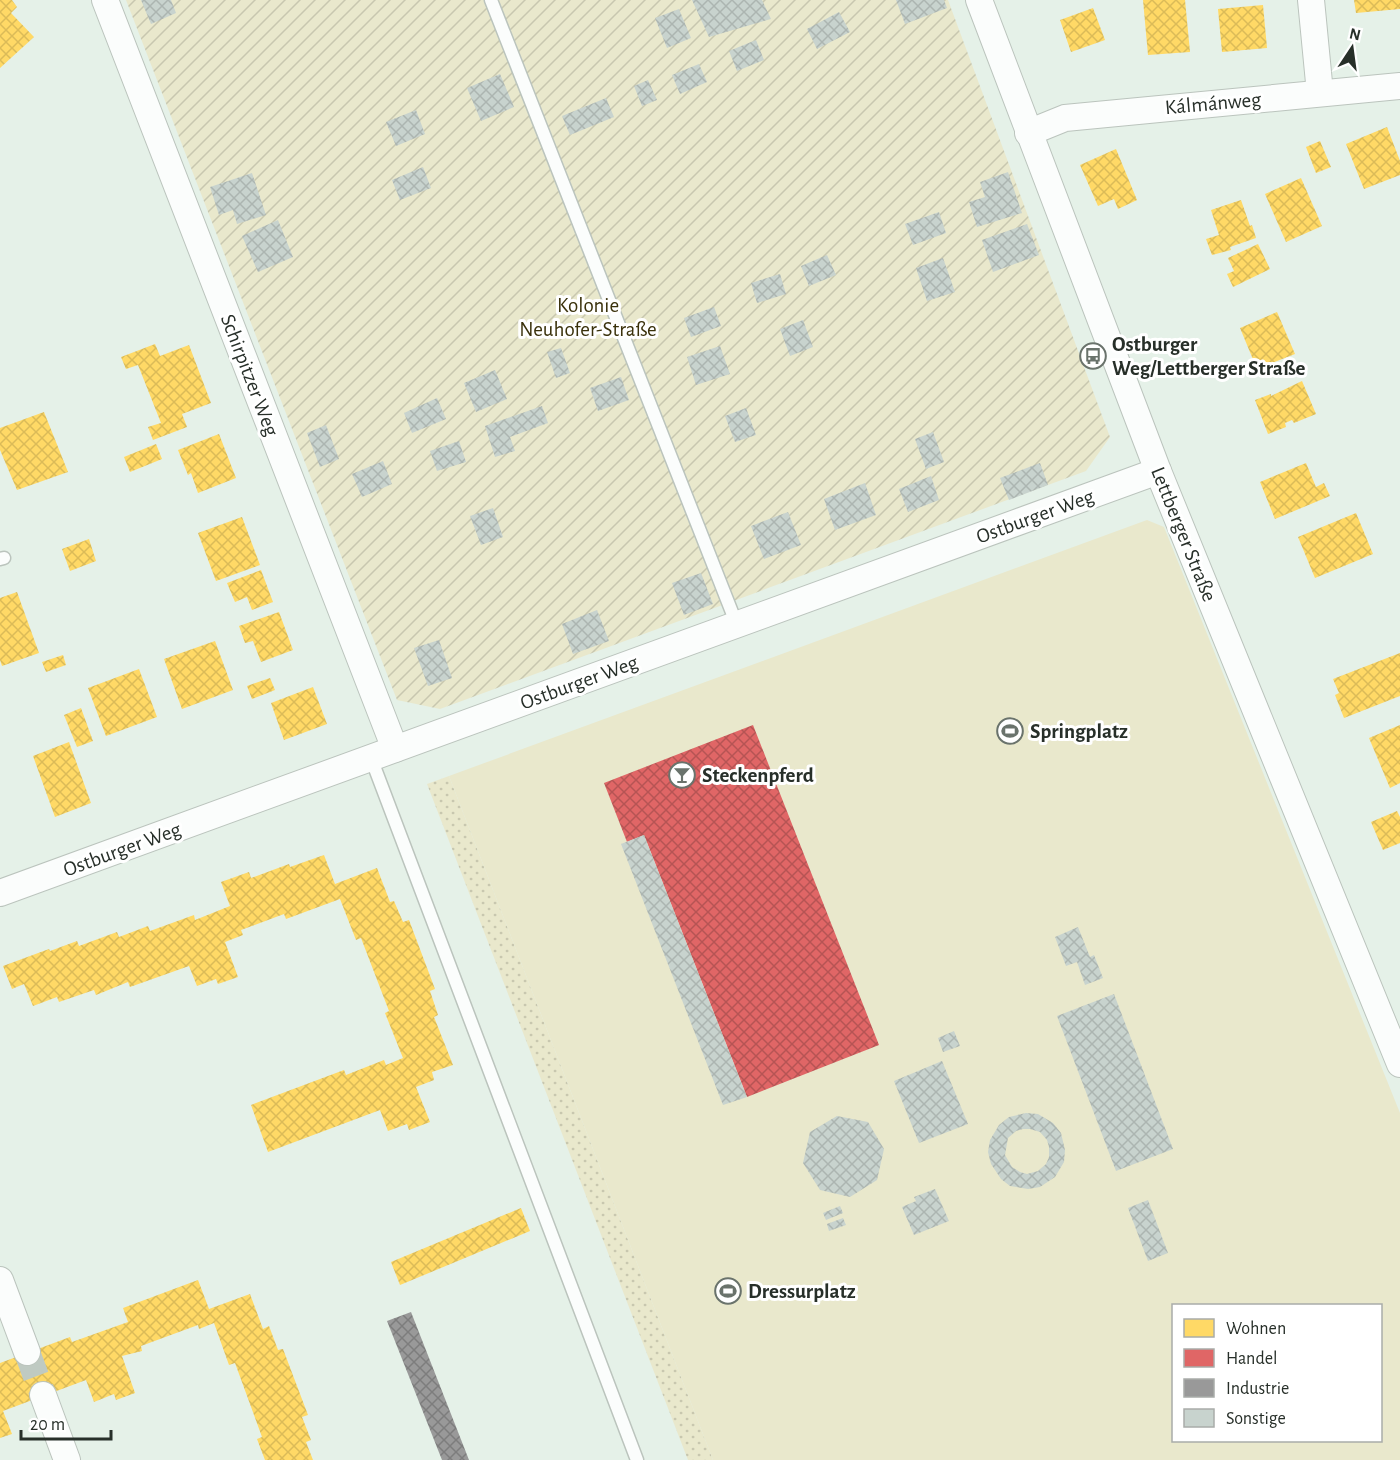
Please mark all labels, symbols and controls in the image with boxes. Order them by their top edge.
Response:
north arrow [1322,18,1382,78]
text: N [1348,25,1362,43]
street label: Kálmánweg [1164,89,1263,118]
park label: Kolonie Neuhofer-Straße [519,295,657,340]
street label: Schirpitzer Weg [217,311,283,440]
place label: Ostburger Weg/Lettberger Straße [1112,334,1305,379]
bus stop icon: Ostburger Weg/Lettberger Straße [1078,341,1108,371]
street label: Lettberger Straße [1147,464,1220,604]
street label: Ostburger Weg [974,485,1098,547]
street label: Ostburger Weg [518,651,642,713]
sports icon: Springplatz [995,716,1025,746]
place label: Springplatz [1030,721,1128,742]
bar icon: Steckenpferd [667,760,697,790]
place label: Steckenpferd [702,765,814,786]
street label: Ostburger Weg [61,818,185,880]
sports icon: Dressurplatz [713,1276,743,1306]
place label: Dressurplatz [748,1281,856,1302]
legend [1172,1304,1382,1442]
text: Wohnen [1226,1320,1286,1338]
text: Handel [1226,1350,1277,1368]
text: Industrie [1226,1380,1289,1398]
scale bar [21,1403,111,1441]
text: Sonstige [1226,1410,1286,1428]
text: 20 m [30,1416,65,1434]

